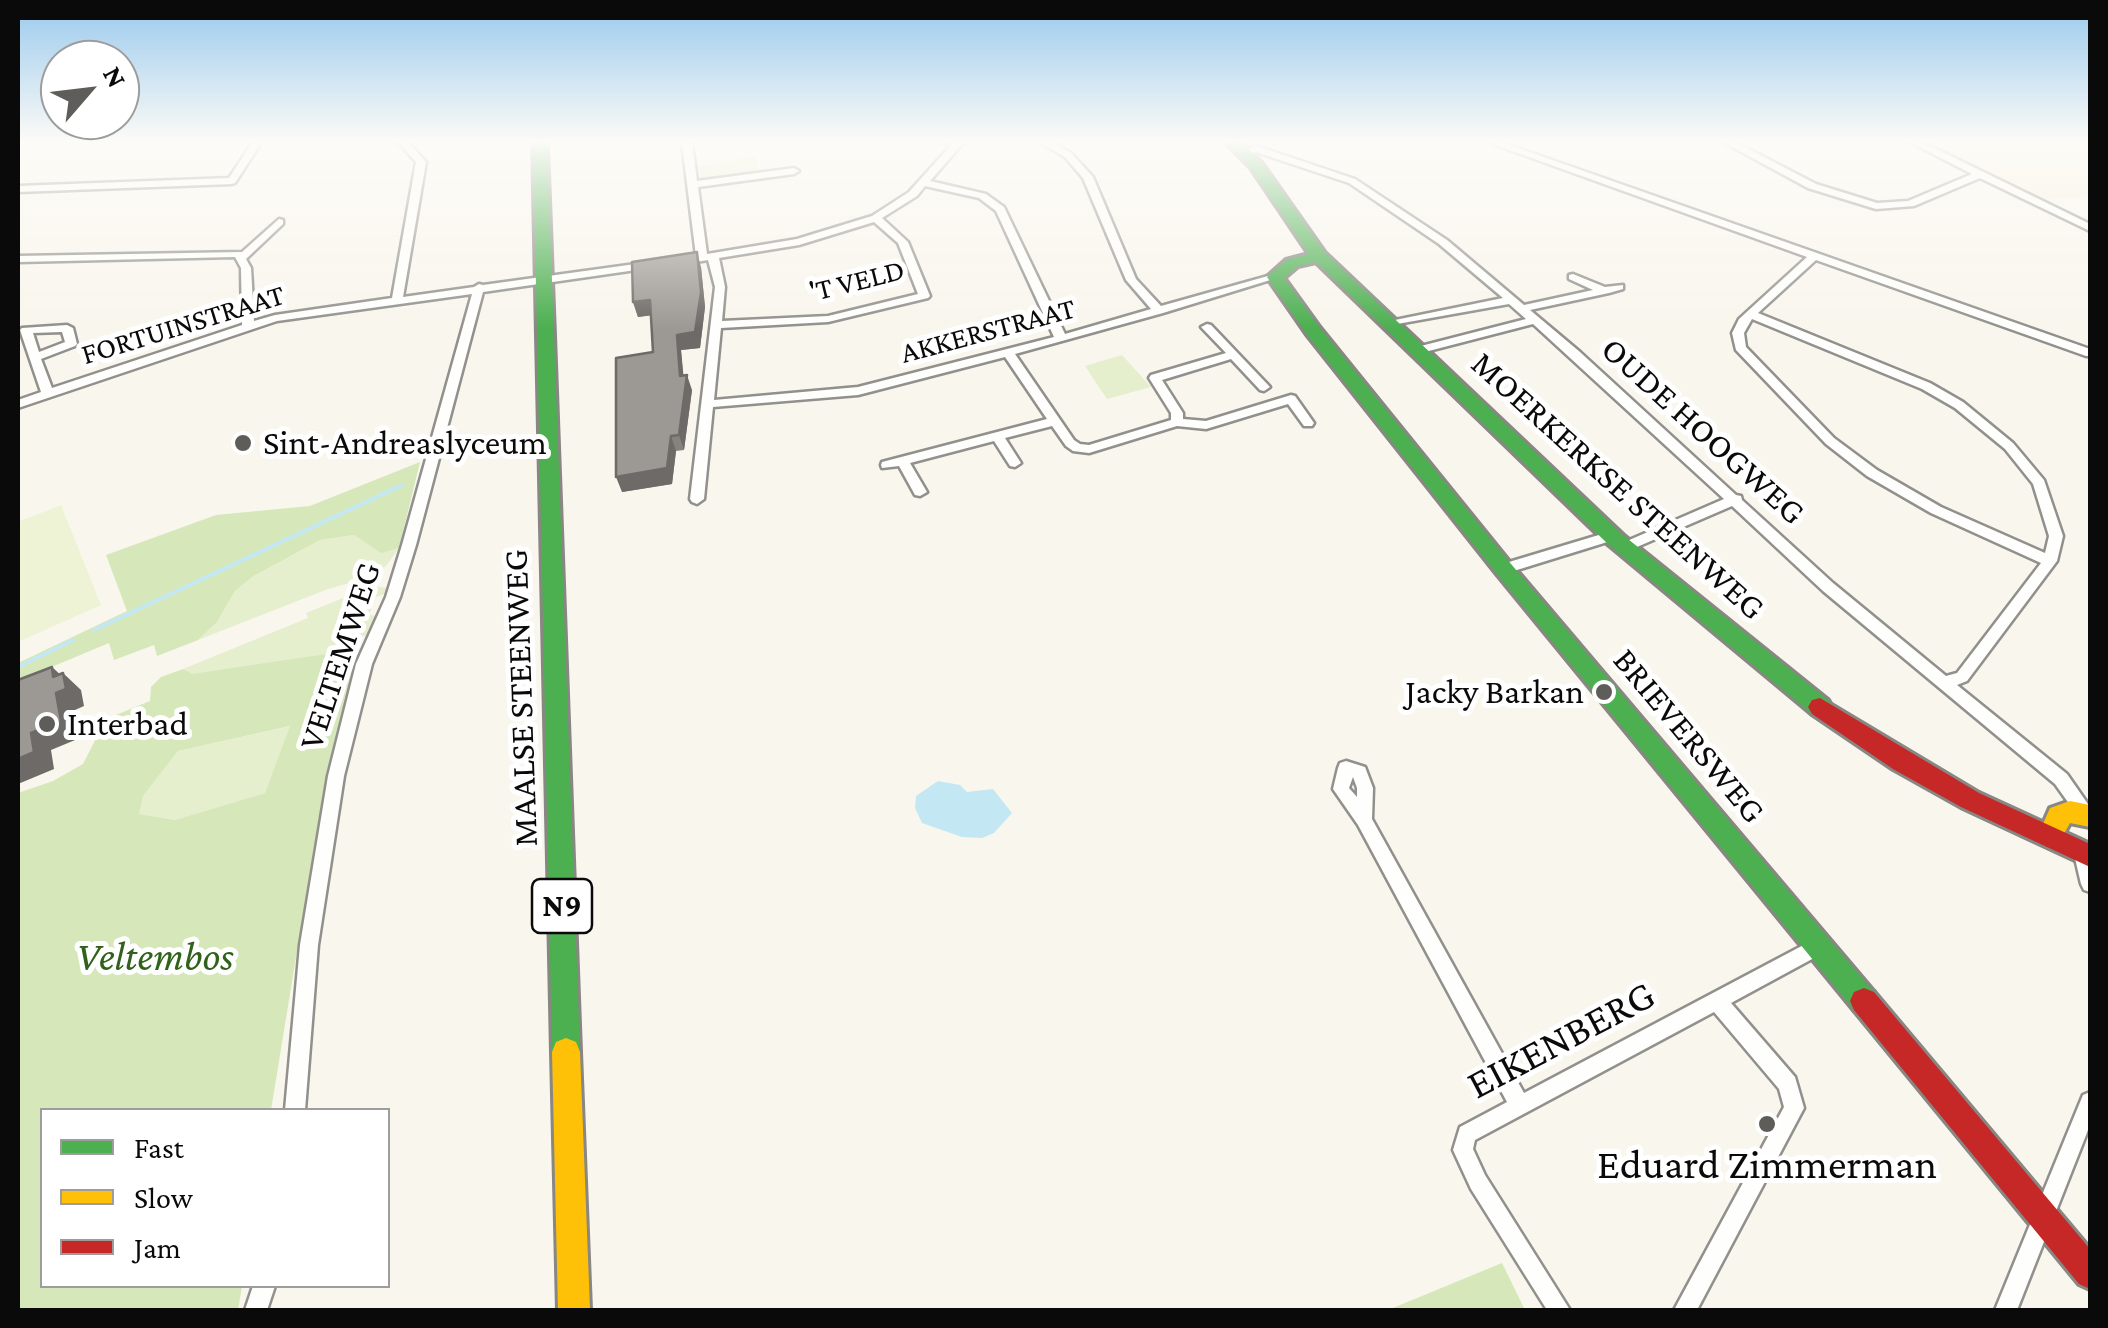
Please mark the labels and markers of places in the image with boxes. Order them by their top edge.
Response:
place label: Sint-Andreaslyceum [263,422,547,464]
marker: Sint-Andreaslyceum [232,432,254,454]
place label: Jacky Barkan [1405,671,1584,713]
marker: Jacky Barkan [1593,681,1615,703]
place label: Interbad [67,703,188,745]
marker: Interbad [36,713,58,735]
marker: Eduard Zimmerman [1756,1113,1778,1135]
place label: Eduard Zimmerman [1597,1140,1937,1190]

